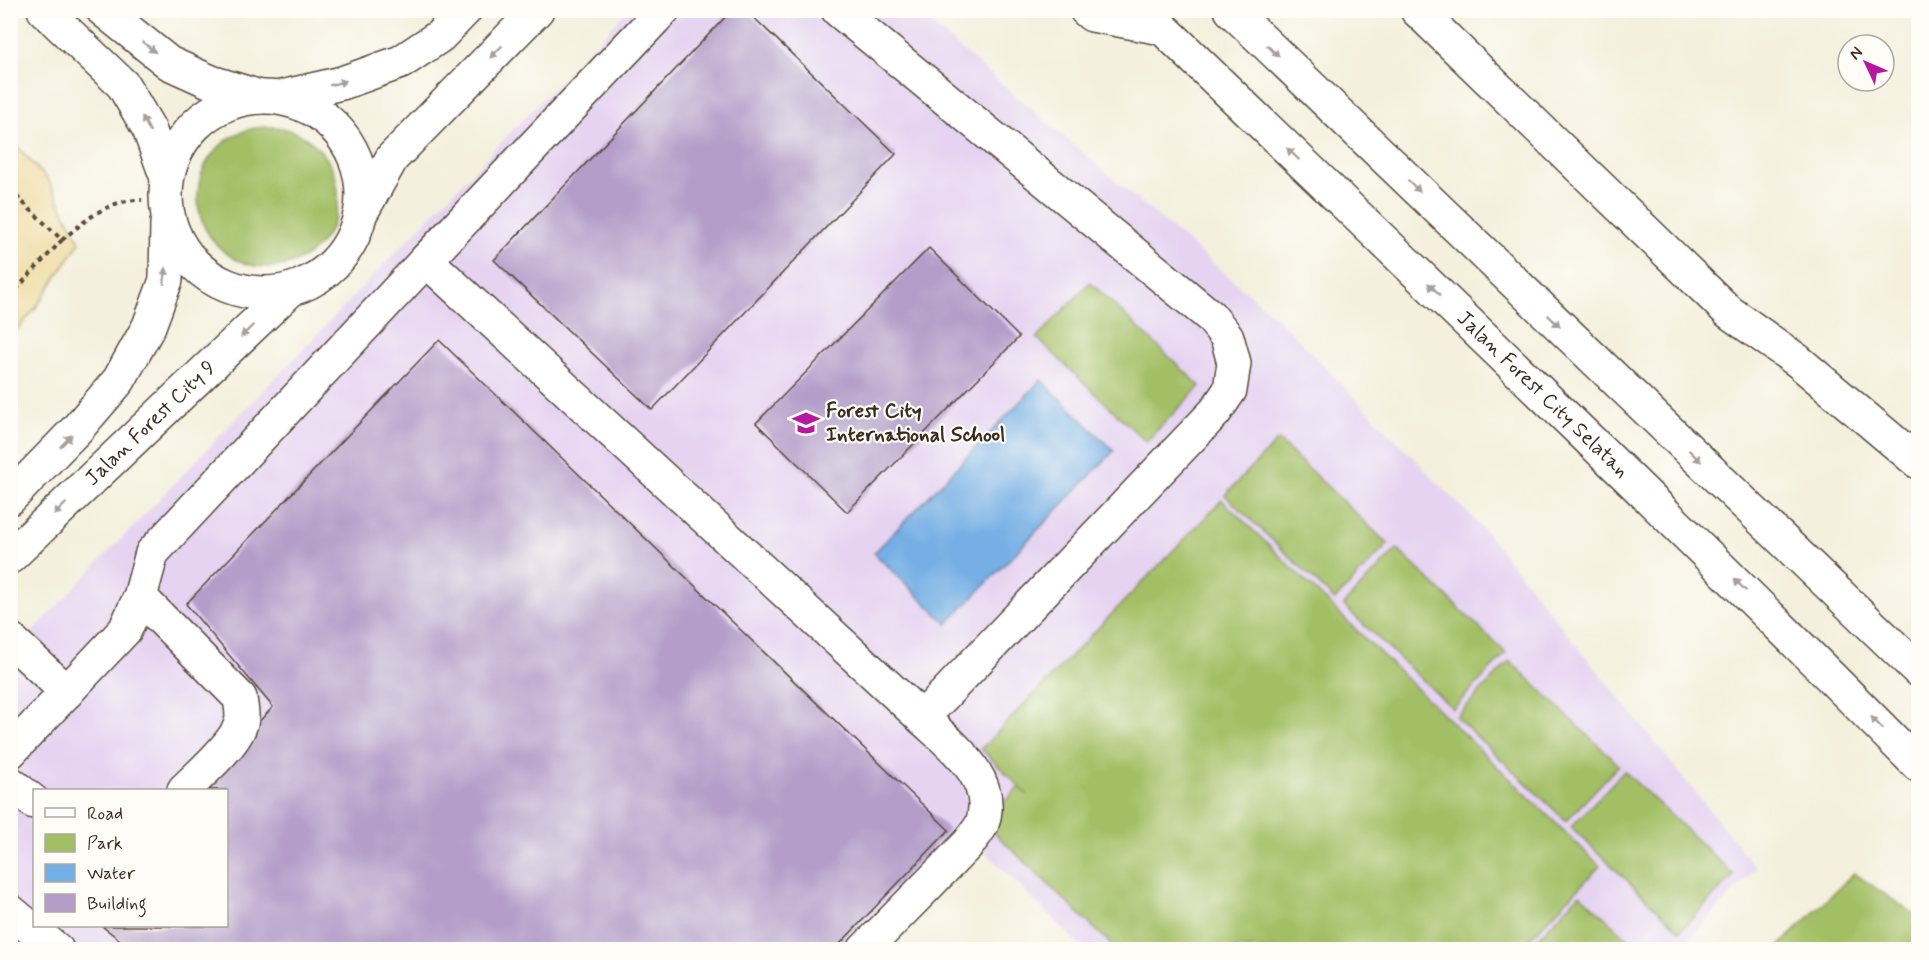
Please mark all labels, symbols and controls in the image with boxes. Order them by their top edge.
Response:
north arrow [1836,33,1896,93]
one-way arrow [141,41,156,53]
text: N [1845,42,1868,65]
one-way arrow [1265,44,1280,58]
one-way arrow [490,45,504,59]
one-way arrow [329,78,347,88]
one-way arrow [141,115,151,132]
one-way arrow [1286,147,1300,161]
one-way arrow [1406,179,1421,193]
one-way arrow [160,267,169,286]
one-way arrow [1426,282,1441,296]
street label: Jalan Forest City Selatan [1451,305,1635,485]
one-way arrow [1547,314,1562,328]
one-way arrow [240,324,255,338]
street label: Jalan Forest City 9 [79,354,222,492]
place label: Forest City International School [826,397,1005,449]
school or university icon: Forest City International School [791,408,821,438]
one-way arrow [58,434,72,448]
one-way arrow [1688,448,1702,462]
one-way arrow [54,502,68,516]
one-way arrow [1732,578,1747,592]
one-way arrow [1871,717,1885,731]
legend [33,789,228,927]
text: Road [87,802,123,826]
text: Park [87,832,123,856]
text: Water [87,862,136,886]
text: Building [87,892,147,918]

